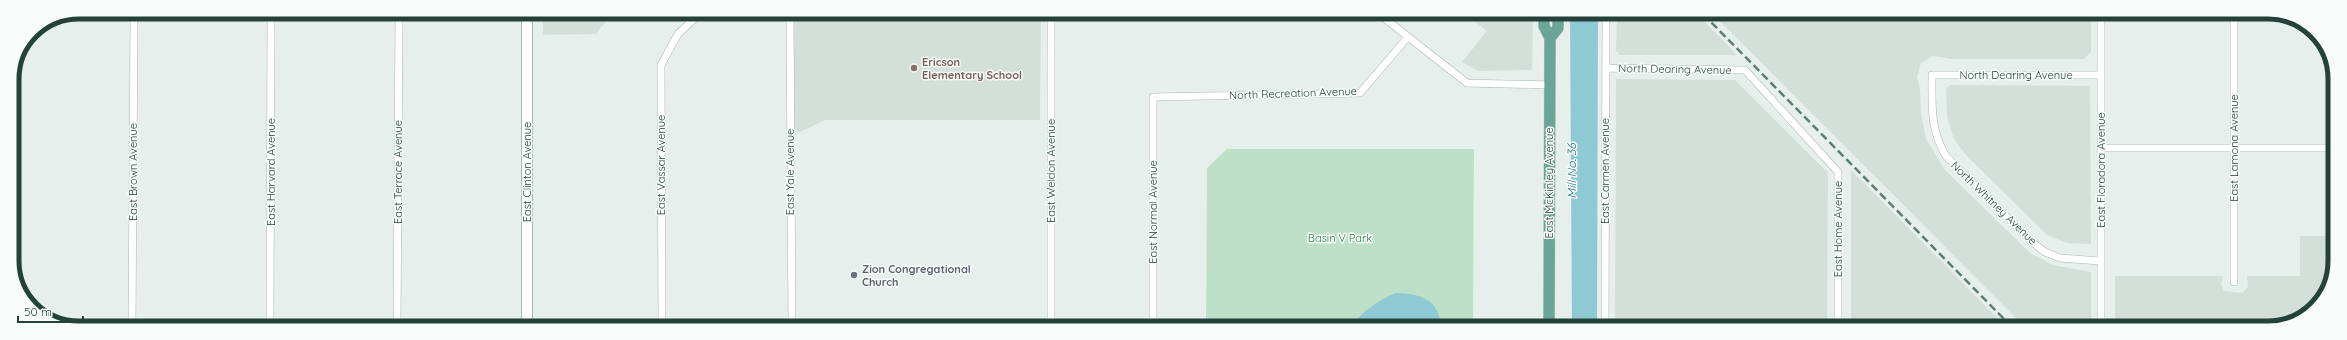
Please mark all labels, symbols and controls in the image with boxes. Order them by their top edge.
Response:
place label: Ericson Elementary School [922,55,1022,82]
street label: North Dearing Avenue [1618,61,1732,77]
marker: Ericson Elementary School [909,63,919,73]
street label: North Dearing Avenue [1959,68,2073,82]
street label: North Recreation Avenue [1229,84,1357,102]
street label: East Lamona Avenue [2227,94,2241,202]
street label: East Floradora Avenue [2094,112,2108,228]
street label: East Vassar Avenue [654,115,668,215]
street label: East Harvard Avenue [264,118,278,226]
street label: East Carmen Avenue [1598,118,1612,224]
street label: East Weldon Avenue [1044,119,1058,223]
street label: East Terrace Avenue [391,120,405,224]
street label: East Clinton Avenue [520,122,534,222]
street label: East Brown Avenue [126,123,140,221]
street label: East McKinley Avenue [1542,127,1556,239]
street label: East Yale Avenue [783,129,797,215]
water label: Mill No. 36 [1564,143,1579,199]
street label: North Whitney Avenue [1948,158,2040,248]
street label: East Normal Avenue [1146,160,1160,264]
street label: East Home Avenue [1831,181,1845,277]
park label: Basin V Park [1308,231,1372,245]
place label: Zion Congregational Church [862,262,971,289]
marker: Zion Congregational Church [849,270,859,280]
scale bar [18,298,83,324]
text: 50 m [24,304,52,319]

